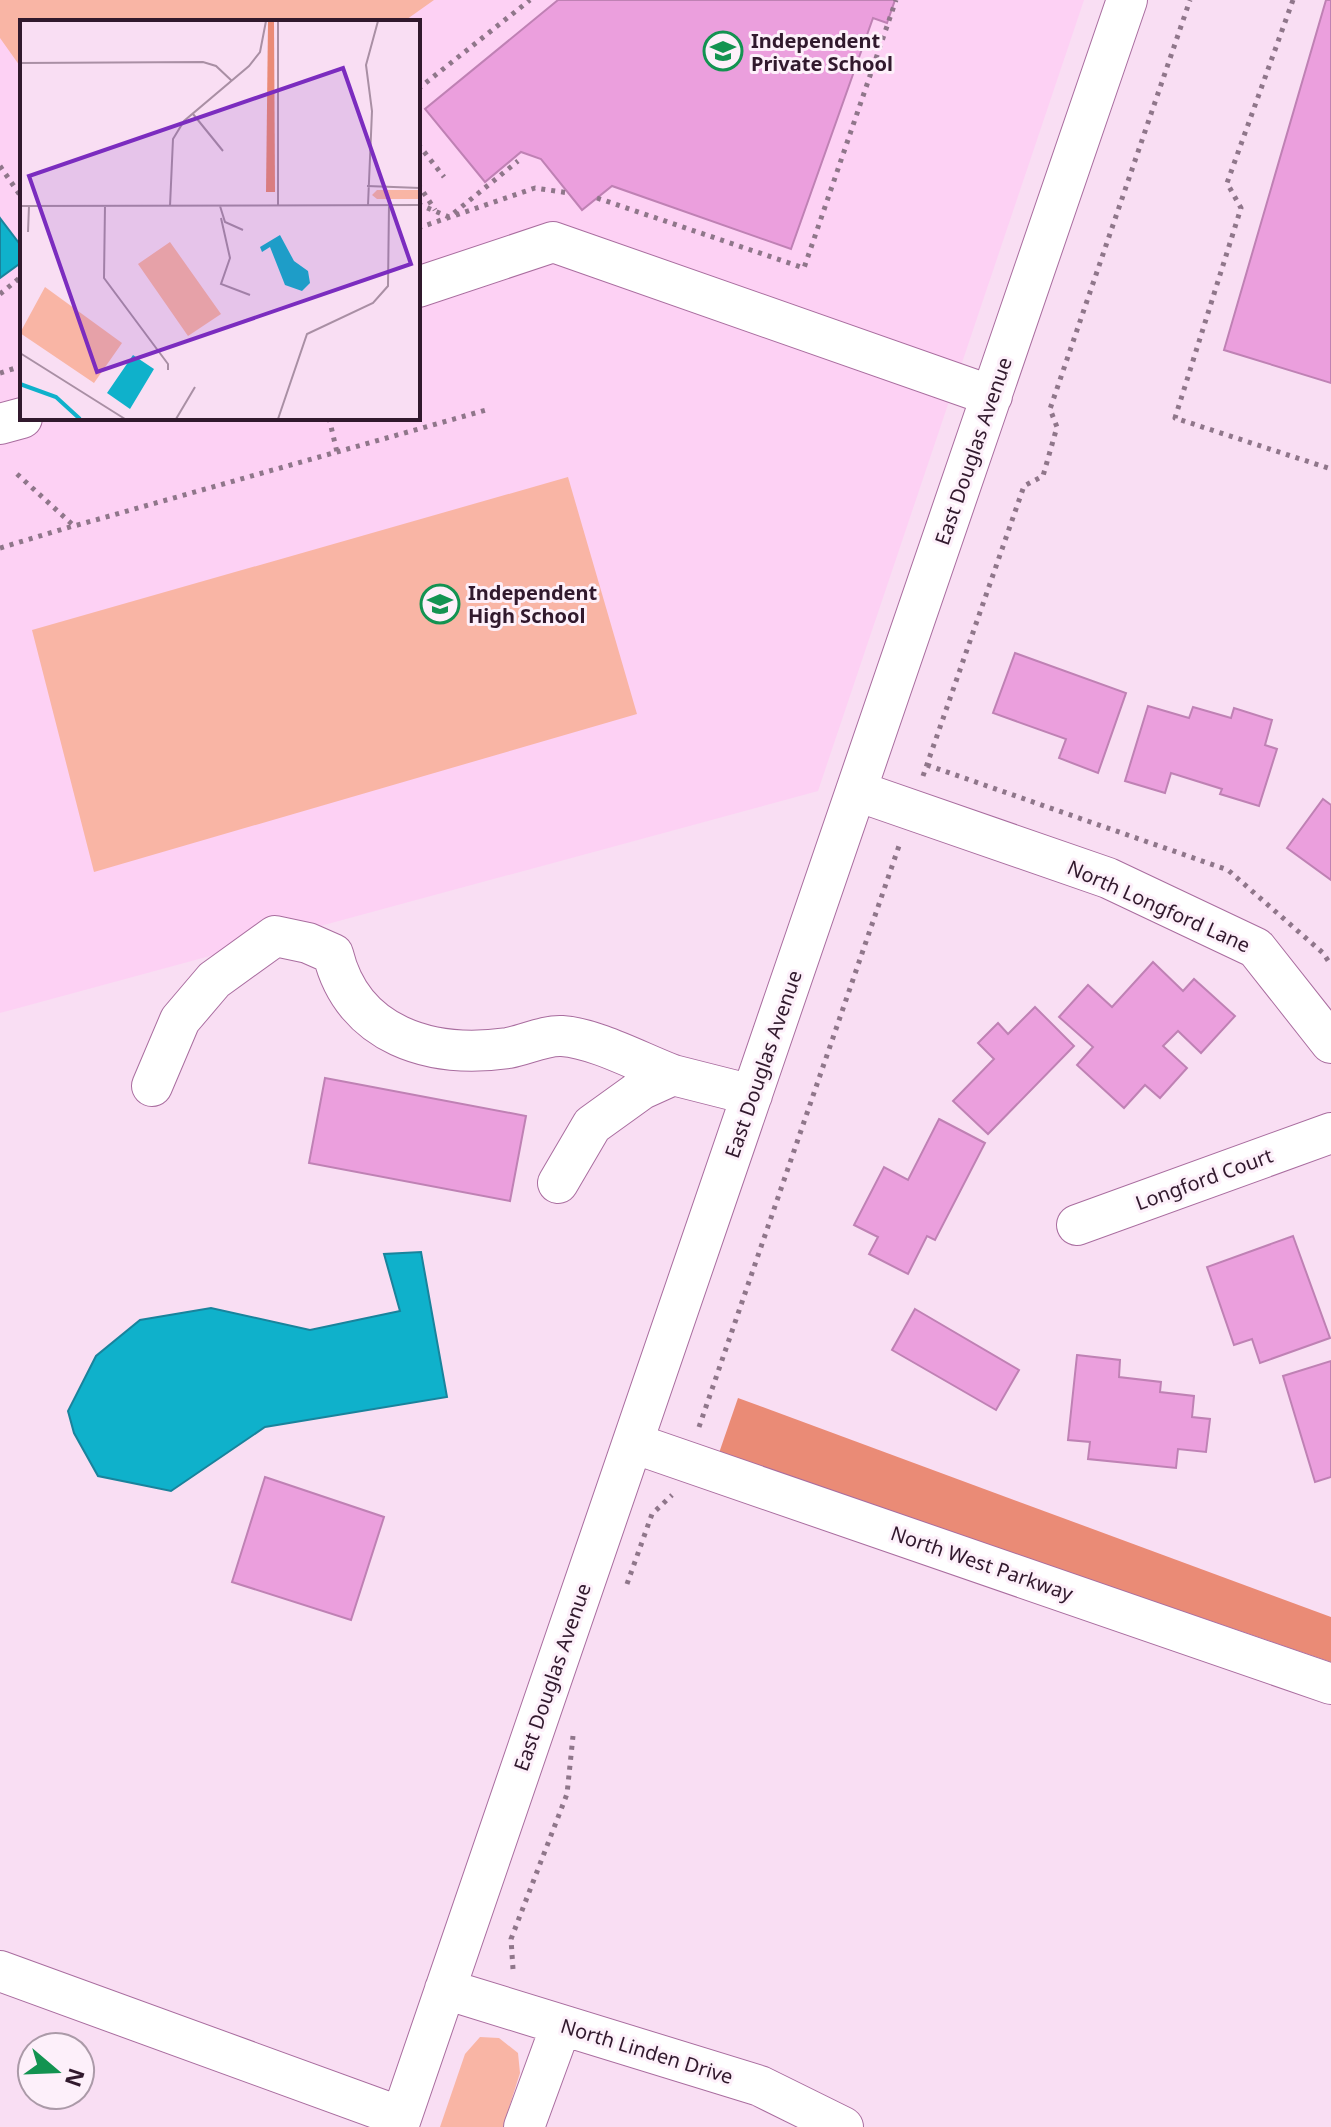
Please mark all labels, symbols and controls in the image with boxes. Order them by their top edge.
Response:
inset map [20,20,420,420]
place label: Independent Private School [751,27,893,77]
school or university icon: Independent Private School [702,30,744,72]
street label: East Douglas Avenue [928,353,1018,549]
place label: Independent High School [468,579,598,629]
school or university icon: Independent High School [419,583,461,625]
street label: North Longford Lane [1063,854,1255,958]
street label: East Douglas Avenue [718,966,808,1162]
street label: Longford Court [1132,1142,1276,1216]
street label: North West Parkway [887,1519,1078,1607]
street label: East Douglas Avenue [507,1579,597,1775]
street label: North Linden Drive [557,2012,737,2090]
north arrow [16,2031,96,2111]
text: N [59,2064,93,2091]

